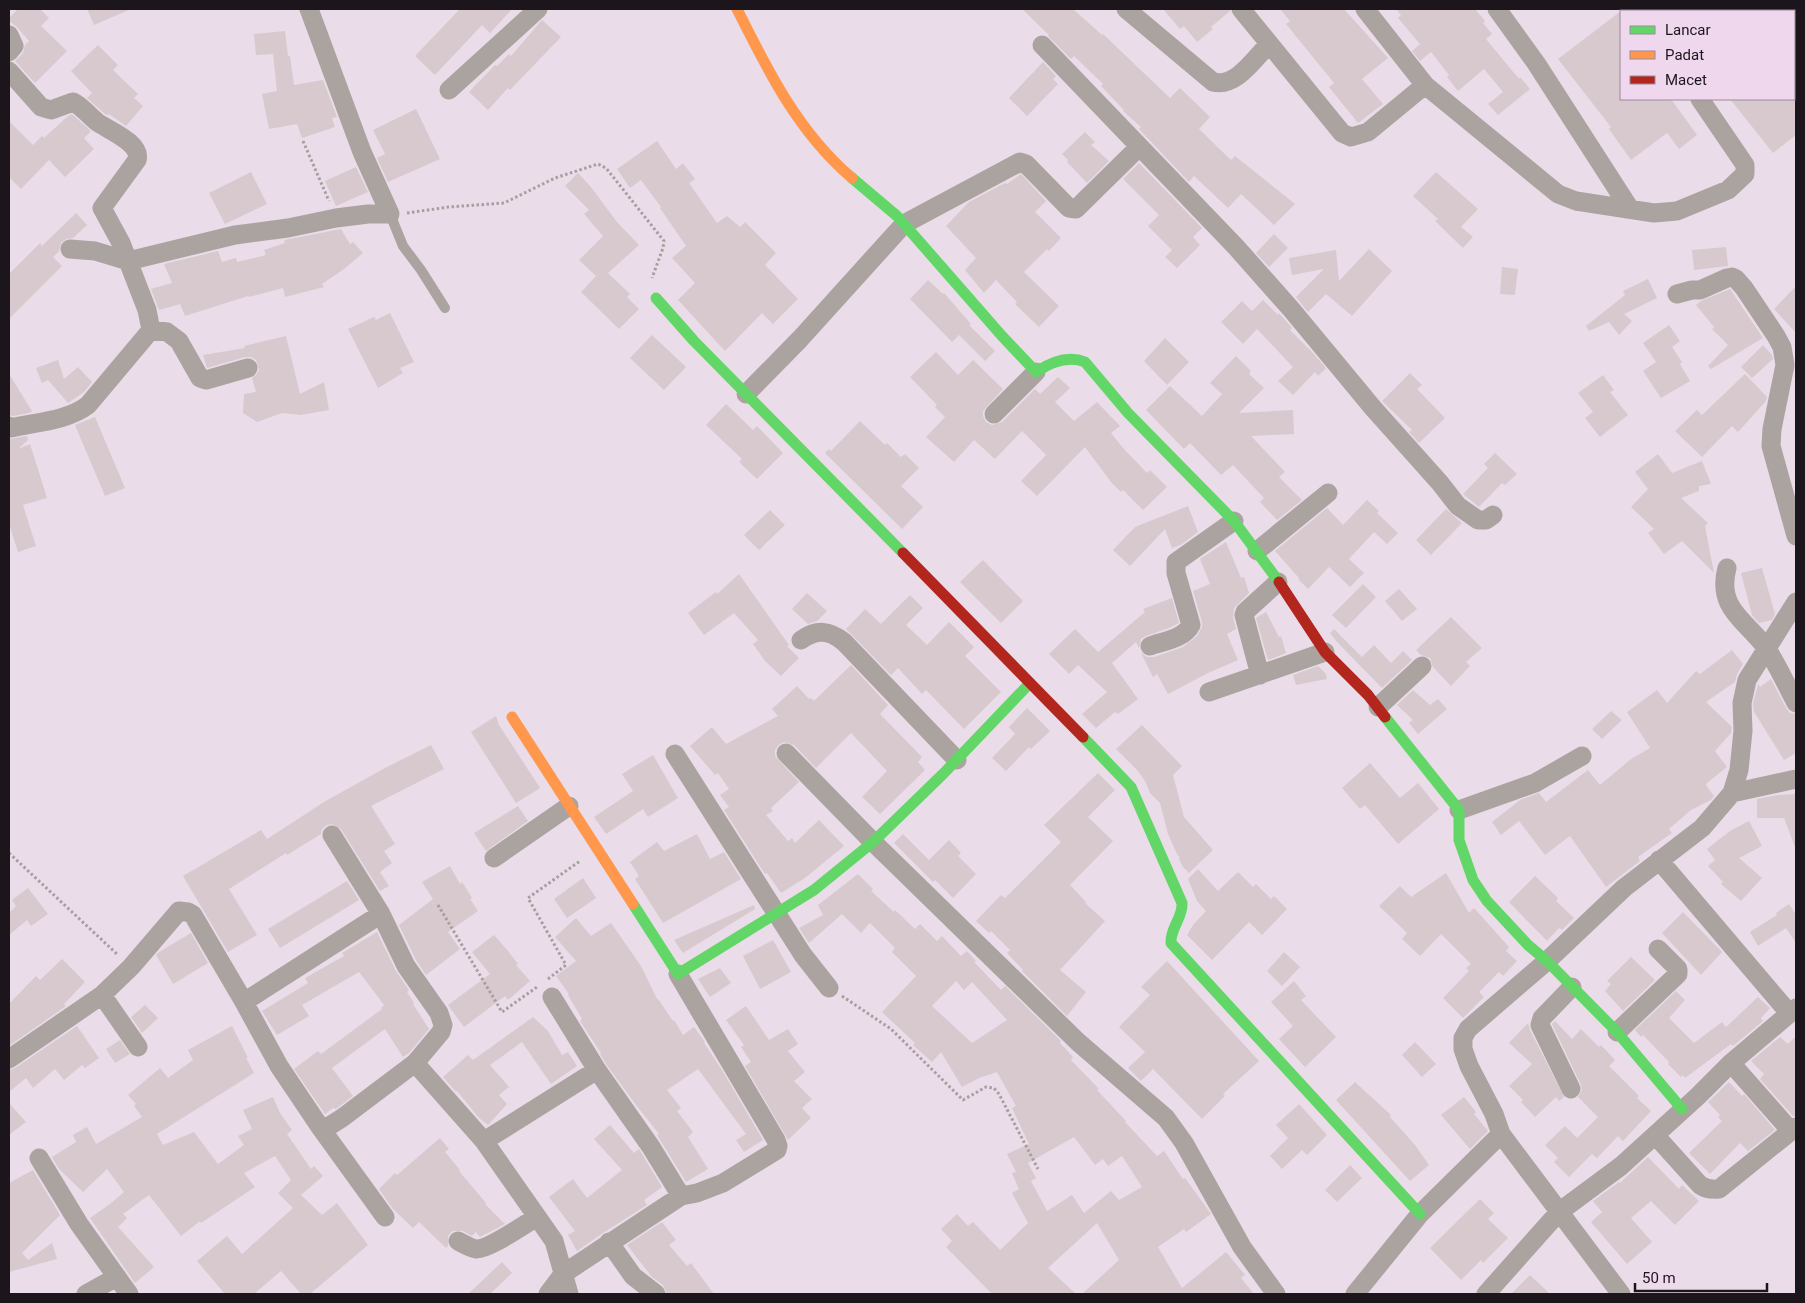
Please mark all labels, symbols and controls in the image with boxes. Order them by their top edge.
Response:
legend [1620,10,1795,100]
text: Lancar [1665,21,1711,39]
text: Padat [1665,46,1704,64]
text: Macet [1665,71,1707,89]
scale bar [1635,1260,1768,1292]
text: 50 m [1642,1269,1676,1287]

